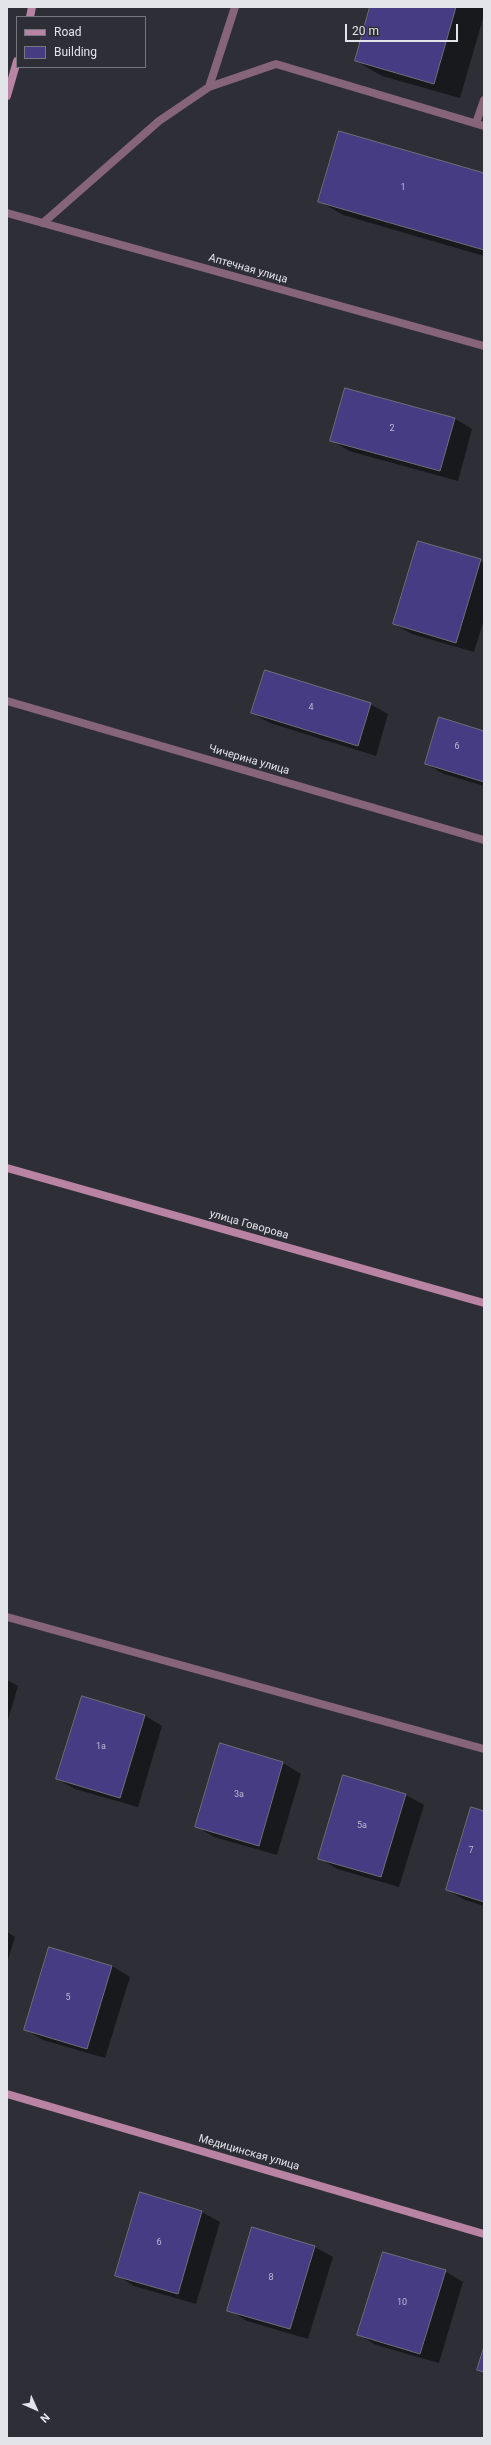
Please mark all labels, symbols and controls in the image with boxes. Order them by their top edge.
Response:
legend [16,16,146,68]
scale bar [347,16,460,42]
text: 20 m [352,24,379,38]
text: Road [54,25,82,39]
text: Building [54,45,97,59]
house number: 1 [400,183,406,193]
street label: Аптечная улица [207,251,289,287]
house number: 2 [389,424,395,434]
house number: 4 [308,703,314,713]
street label: Чичерина улица [207,742,291,778]
house number: 6 [454,742,460,752]
street label: улица Говорова [208,1207,290,1243]
house number: 1а [96,1742,106,1752]
house number: 3а [234,1790,244,1800]
house number: 5а [357,1821,367,1831]
house number: 7 [468,1846,474,1856]
house number: 5 [65,1993,71,2003]
street label: Медицинская улица [197,2132,301,2174]
house number: 6 [156,2238,162,2248]
house number: 8 [268,2273,274,2283]
house number: 10 [397,2298,407,2308]
north arrow [16,2389,56,2429]
text: N [38,2410,52,2425]

